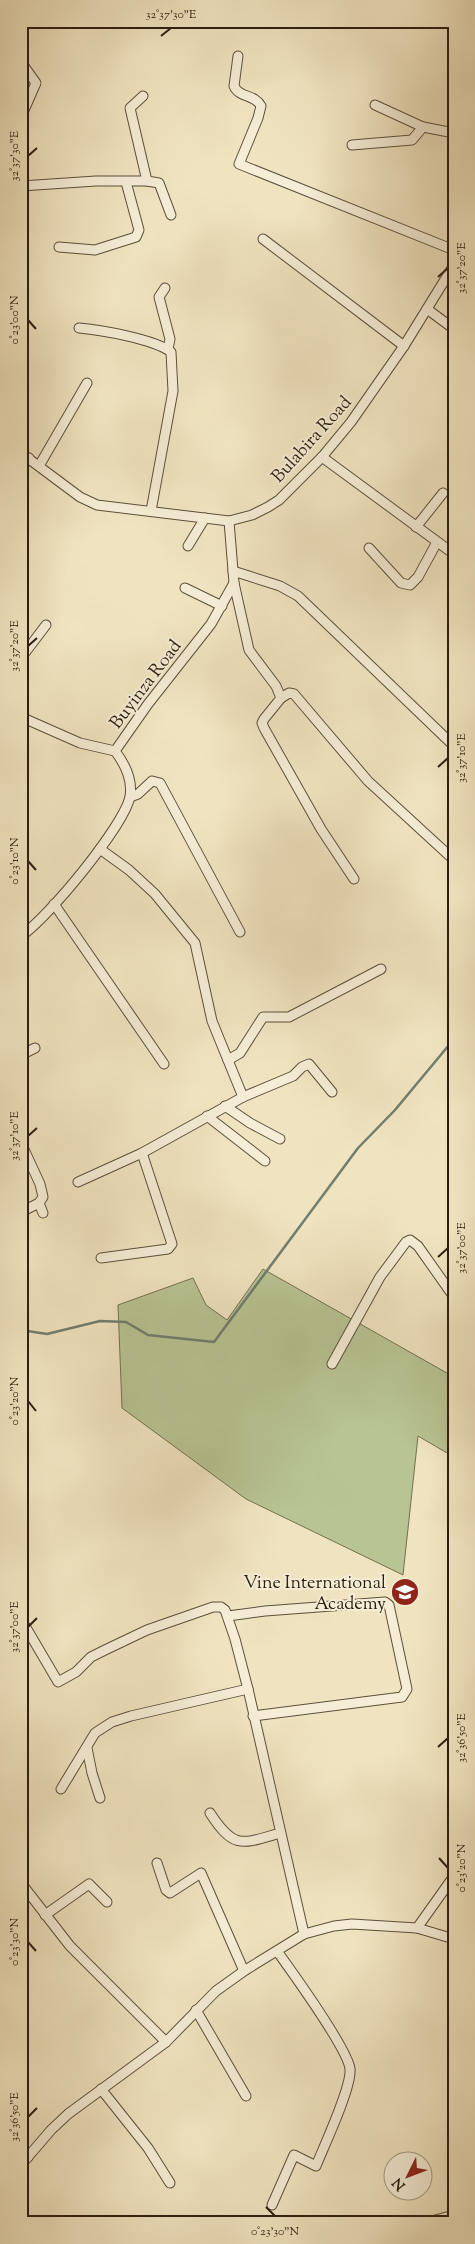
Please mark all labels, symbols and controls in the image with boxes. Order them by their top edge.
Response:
text: 32°37'30"E [146,6,197,24]
text: 32°37'30"E [6,130,24,181]
text: 32°37'20"E [453,242,471,294]
text: 0°23'00"N [6,295,24,345]
street label: Bulabira Road [266,391,359,490]
text: 32°37'20"E [6,620,24,672]
street label: Buyinza Road [104,635,189,735]
text: 32°37'10"E [453,732,471,783]
text: 0°23'10"N [6,837,24,885]
text: 32°37'10"E [6,1110,24,1161]
text: 32°37'00"E [453,1222,471,1274]
text: 0°23'20"N [6,1376,24,1425]
place label: Vine International Academy [243,1571,386,1618]
school or university icon: Vine International Academy [390,1577,420,1607]
text: 32°37'00"E [6,1601,24,1653]
text: 32°36'50"E [453,1712,471,1763]
text: 0°23'20"N [453,1843,471,1892]
text: 0°23'30"N [6,1918,24,1966]
text: 32°36'50"E [6,2091,24,2142]
north arrow [382,2152,432,2202]
text: N [389,2173,411,2194]
text: 0°23'30"N [251,2223,299,2241]

